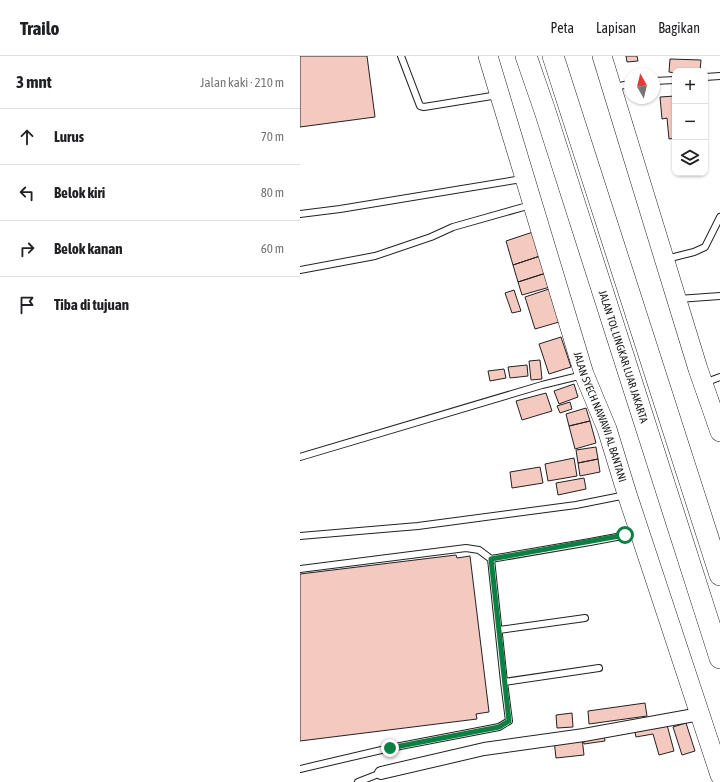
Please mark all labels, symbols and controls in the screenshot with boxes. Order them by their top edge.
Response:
text: Trailo [20,17,59,39]
text: Peta [550,20,574,36]
text: Lapisan [596,20,636,36]
text: Bagikan [658,20,700,36]
north arrow [624,68,660,104]
map controls [672,68,708,176]
button: + [672,68,708,104]
text: 3 mnt [16,72,52,92]
text: Jalan kaki · 210 m [200,75,284,90]
button: − [672,104,708,140]
icon: ahead [16,126,38,148]
text: Lurus [54,128,84,145]
text: 70 m [261,129,284,144]
button: layers [672,140,708,176]
icon: left [16,182,38,204]
text: Belok kiri [54,184,105,201]
text: 80 m [261,185,284,200]
icon: right [16,238,38,260]
text: Belok kanan [54,240,123,257]
text: 60 m [261,241,284,256]
street label: JALAN TOL LINGKAR LUAR JAKARTA [597,289,651,425]
icon: arrive [16,294,38,316]
text: Tiba di tujuan [54,296,129,313]
street label: JALAN SYECH NAWAWI AL BANTANI [572,350,629,484]
route start [616,526,634,544]
route end [381,739,399,757]

